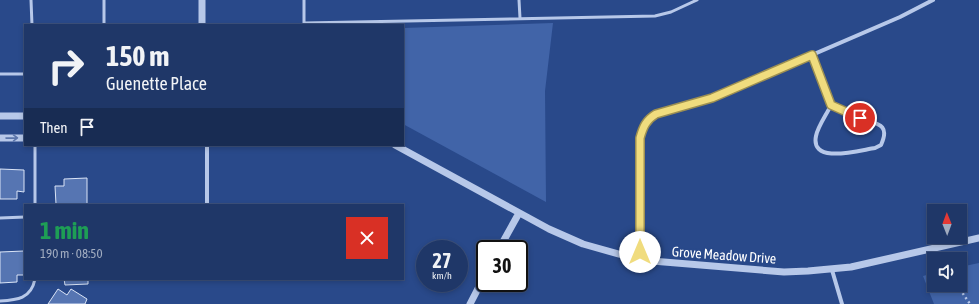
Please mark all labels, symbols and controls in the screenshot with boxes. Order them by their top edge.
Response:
icon: right [40,40,92,92]
text: 150 m [106,40,169,72]
text: Guenette Place [106,73,207,94]
pin [843,101,877,135]
icon: arrive [849,107,871,129]
icon: arrive [76,116,98,138]
text: Then [40,119,68,136]
one-way arrow [6,134,19,142]
north arrow [927,204,967,244]
map controls [927,204,967,292]
text: 1 min [40,217,89,244]
button: close [346,217,388,259]
position arrow [619,231,661,273]
speed limit sign: 30 [476,240,528,292]
street label: Grove Meadow Drive [671,243,777,267]
text: 190 m · 08:50 [40,246,103,261]
text: 27 [433,249,451,272]
button: sound [927,252,967,292]
text: km/h [432,270,452,281]

